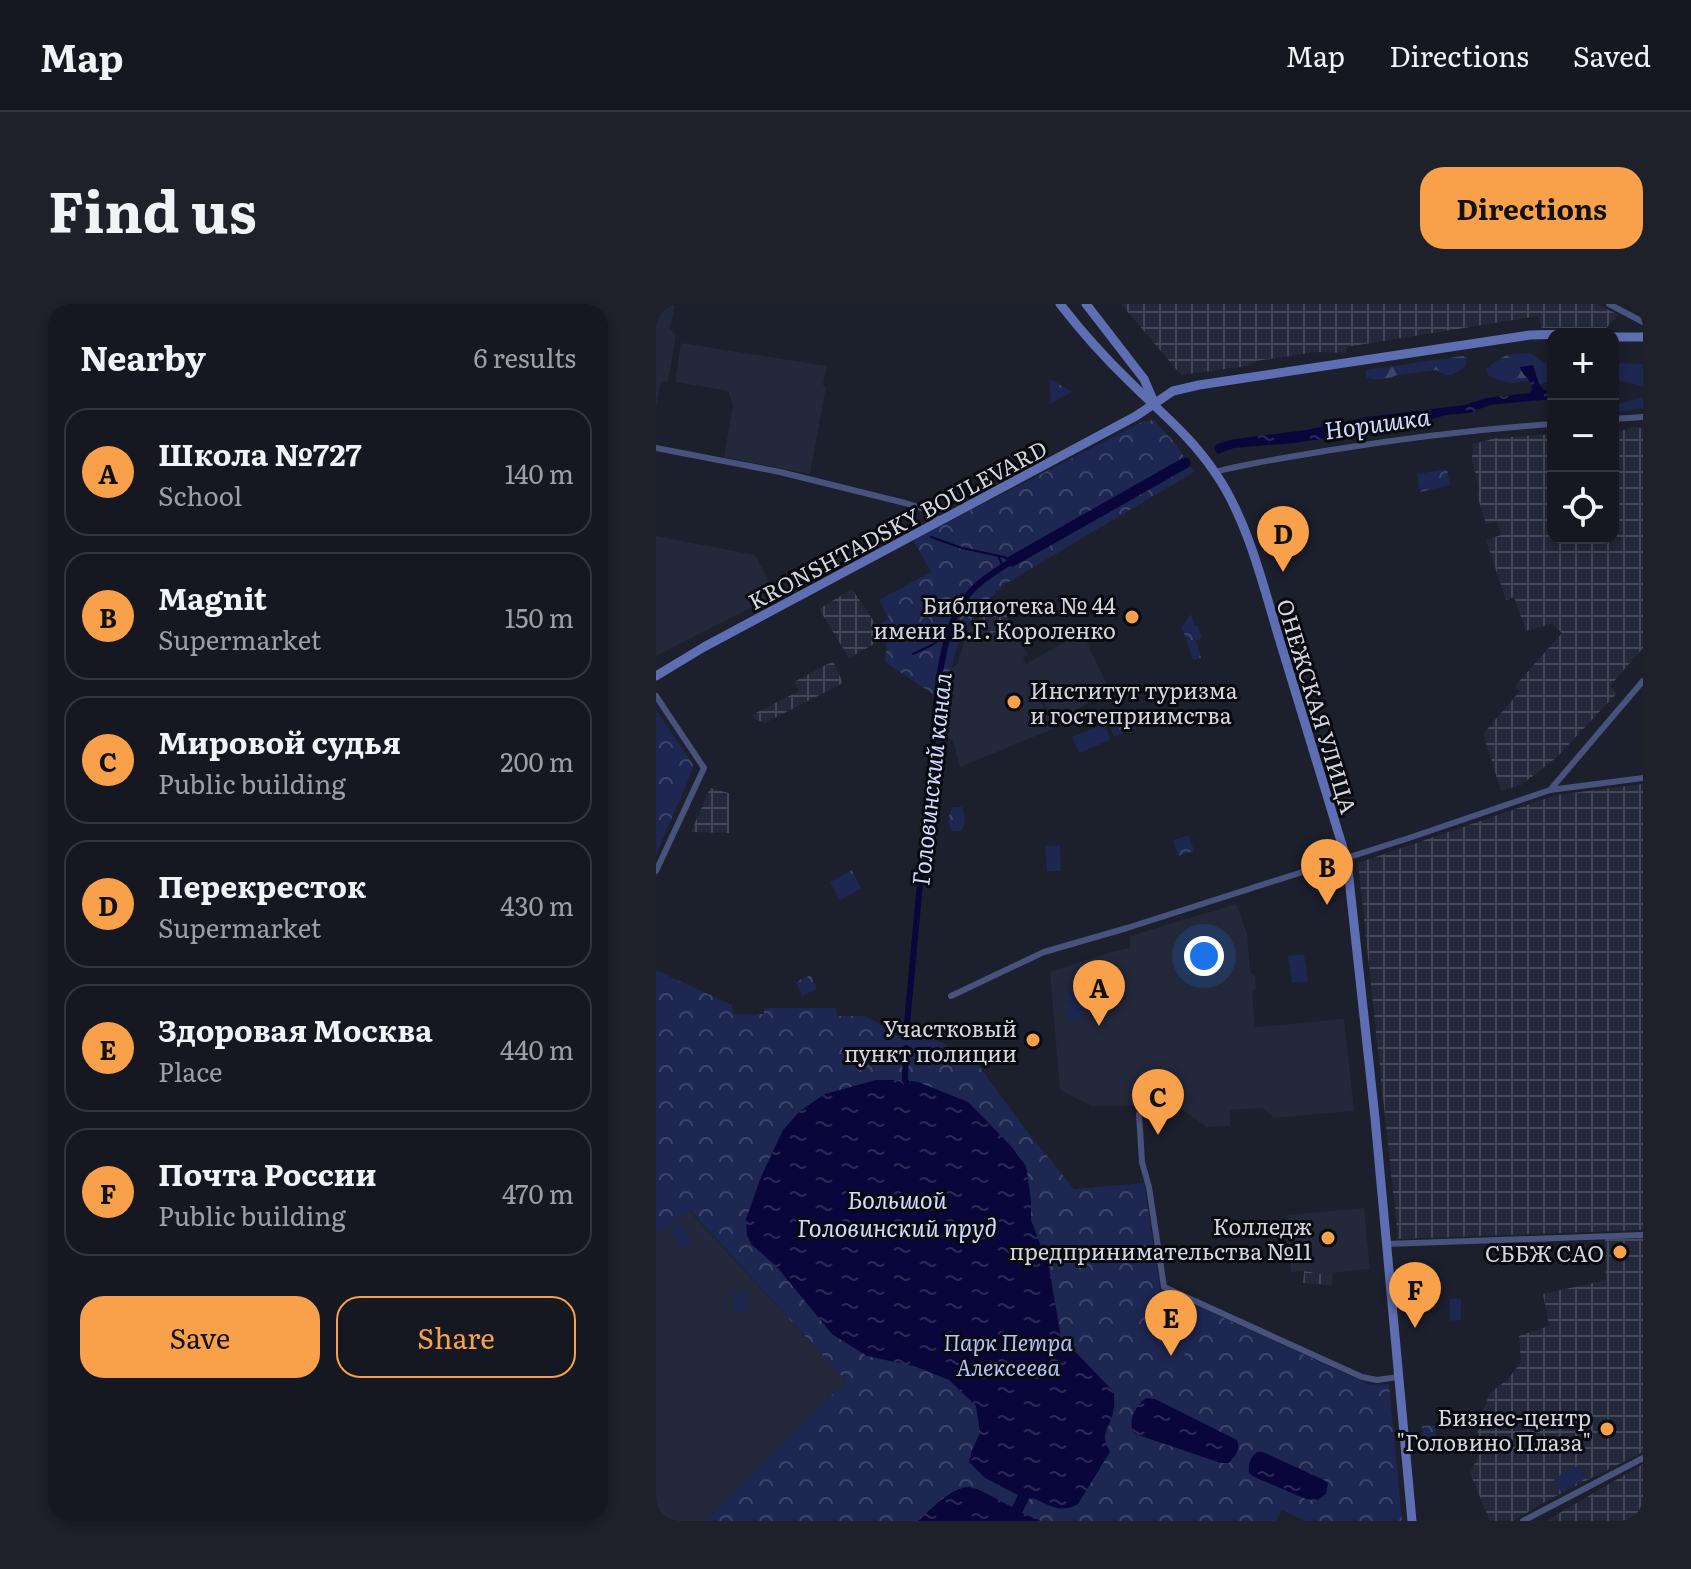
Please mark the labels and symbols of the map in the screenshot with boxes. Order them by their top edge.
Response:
water label: Норишка [1322,397,1432,447]
street label: KRONSHTADSKY BOULEVARD [742,431,1052,617]
pin: D [1257,506,1309,572]
place label: Библиотека № 44 имени В.Г. Короленко [873,588,1116,646]
street label: ОНЕЖСКАЯ УЛИЦА [1270,595,1366,817]
marker: Библиотека № 44 имени В.Г. Короленко [1123,608,1141,626]
water label: Головинский канал [901,671,959,887]
place label: Институт туризма и гостеприимства [1030,673,1238,731]
marker: Институт туризма и гостеприимства [1005,693,1023,711]
pin: B [1301,839,1353,905]
your location [1184,936,1224,976]
pin: A [1073,960,1125,1026]
place label: Участковый пункт полиции [844,1011,1017,1069]
marker: Участковый пункт полиции [1024,1031,1042,1049]
pin: C [1132,1069,1184,1135]
water label: Большой Головинский пруд [797,1181,997,1244]
place label: Колледж предпринимательства №11 [1009,1209,1312,1267]
marker: Колледж предпринимательства №11 [1319,1229,1337,1247]
place label: СББЖ САО [1485,1236,1604,1269]
marker: СББЖ САО [1611,1243,1629,1261]
pin: F [1389,1262,1441,1328]
pin: E [1145,1290,1197,1356]
park label: Парк Петра Алексеева [943,1325,1073,1383]
place label: Бизнес-центр "Головино Плаза" [1396,1400,1591,1458]
marker: Бизнес-центр "Головино Плаза" [1598,1420,1616,1438]

